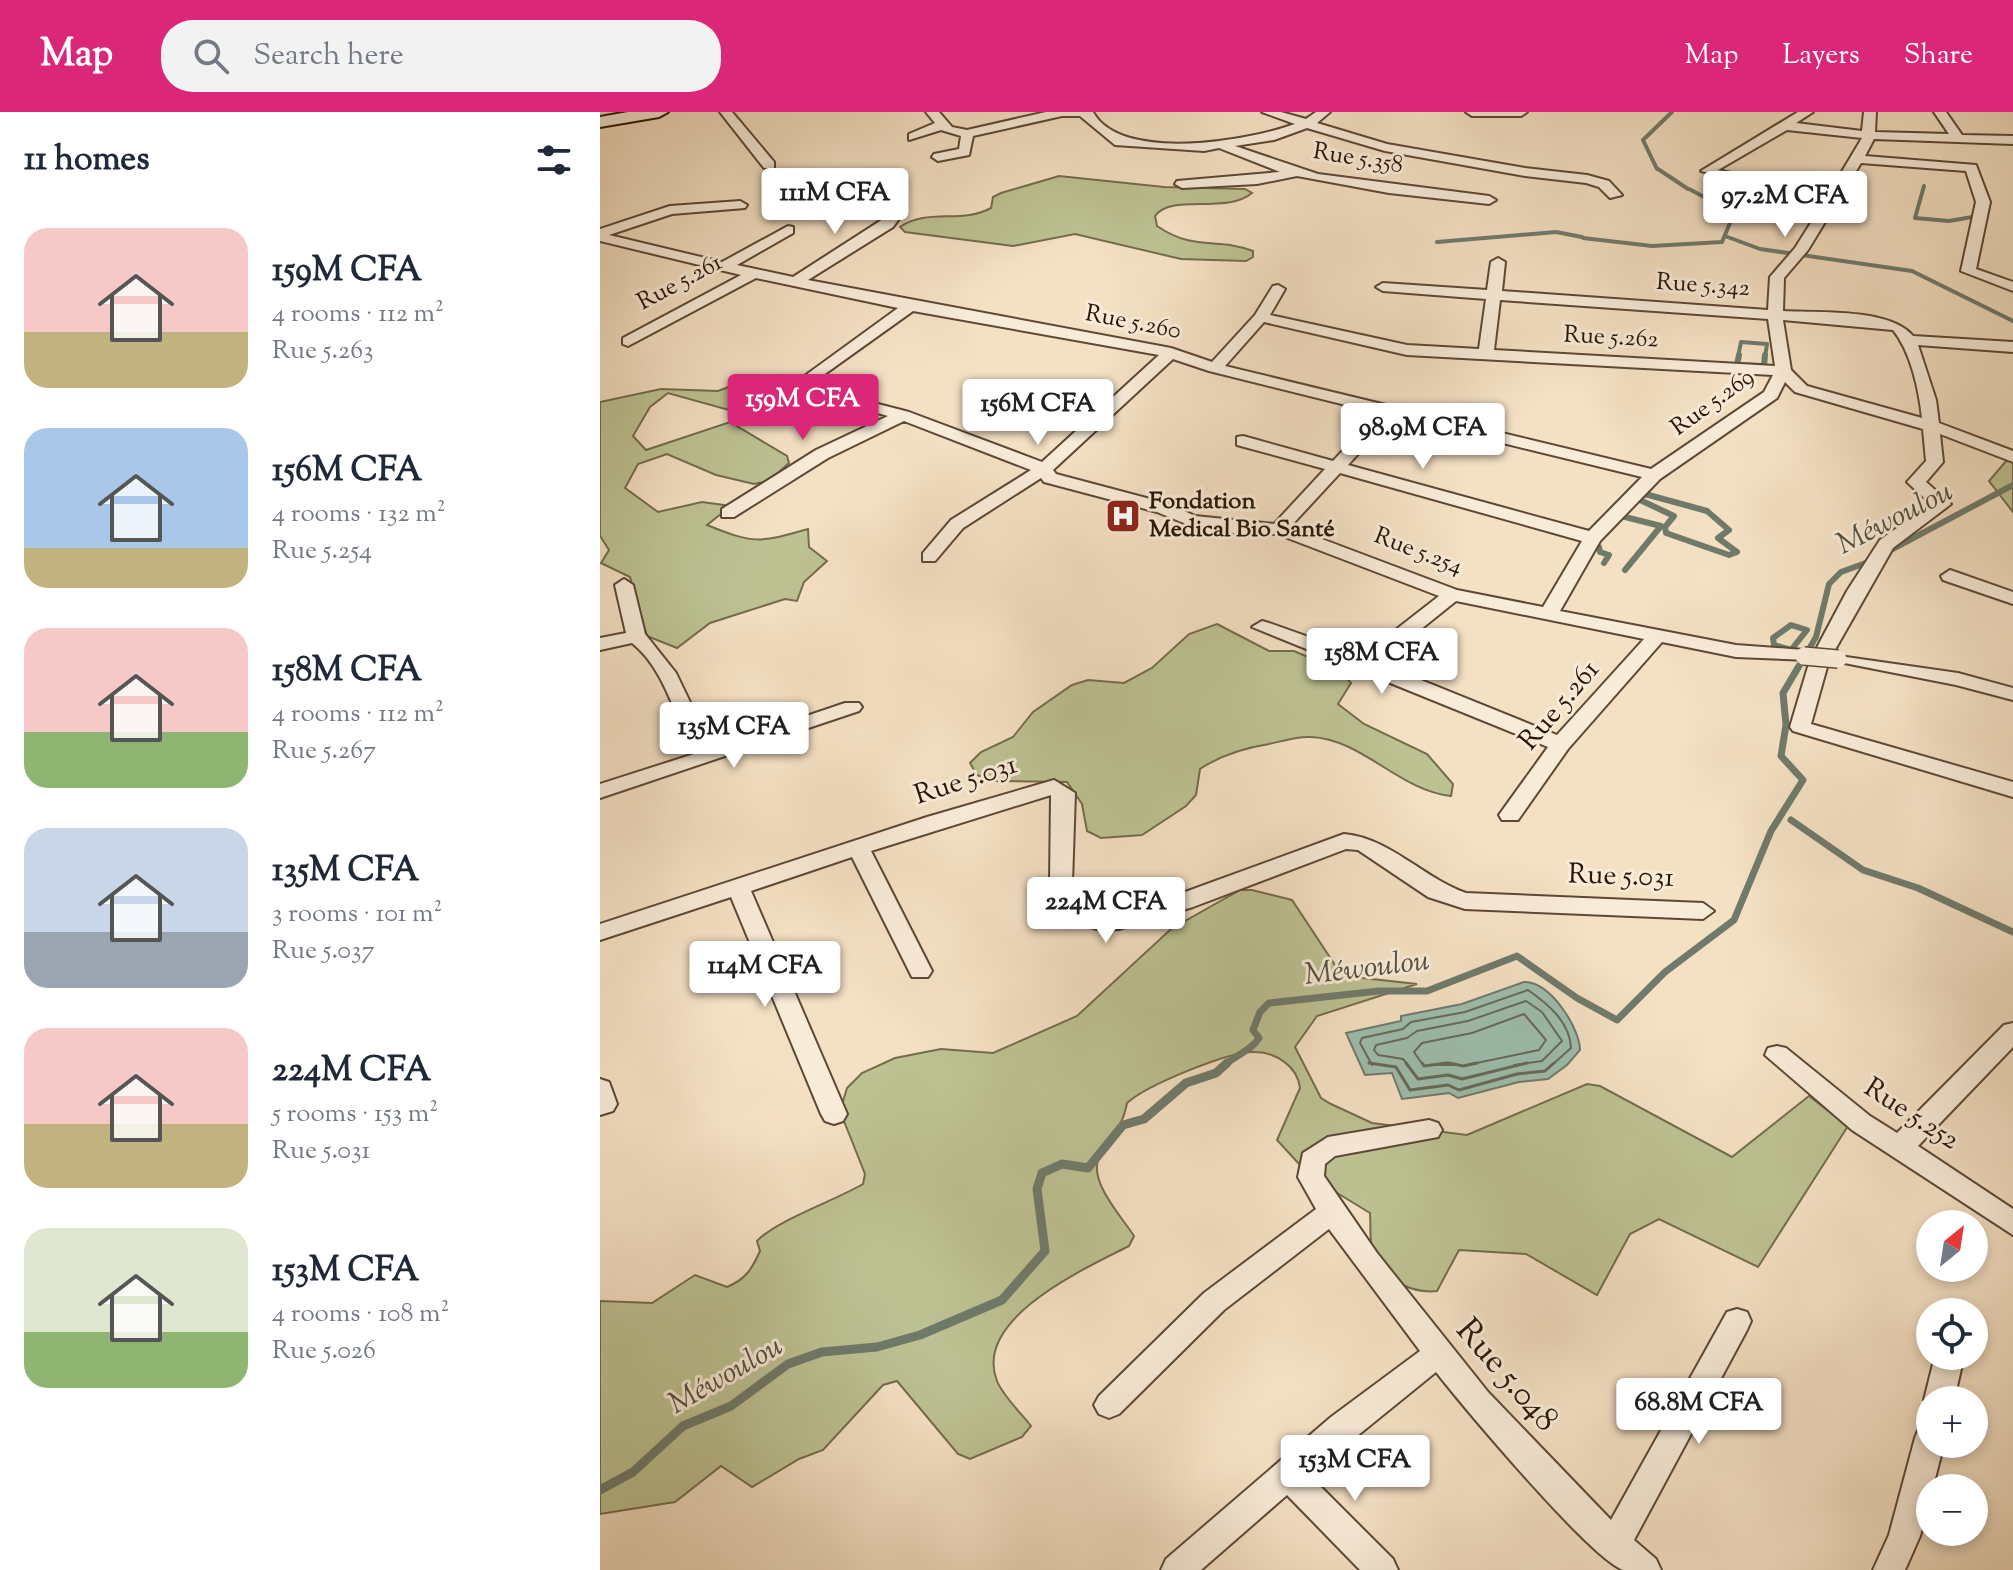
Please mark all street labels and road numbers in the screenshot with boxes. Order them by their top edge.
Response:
street label: Rue 5.358 [1310,135,1406,183]
street label: Rue 5.261 [631,246,729,320]
street label: Rue 5.342 [1655,266,1751,306]
street label: Rue 5.260 [1082,297,1184,349]
street label: Rue 5.262 [1563,319,1659,357]
street label: Rue 5.269 [1664,361,1762,445]
street label: Rue 5.254 [1369,520,1467,584]
street label: Rue 5.261 [1510,652,1610,760]
street label: Rue 5.031 [909,746,1023,816]
street label: Rue 5.031 [1567,855,1675,899]
street label: Rue 5.252 [1855,1069,1967,1161]
street label: Rue 5.048 [1443,1309,1569,1443]

